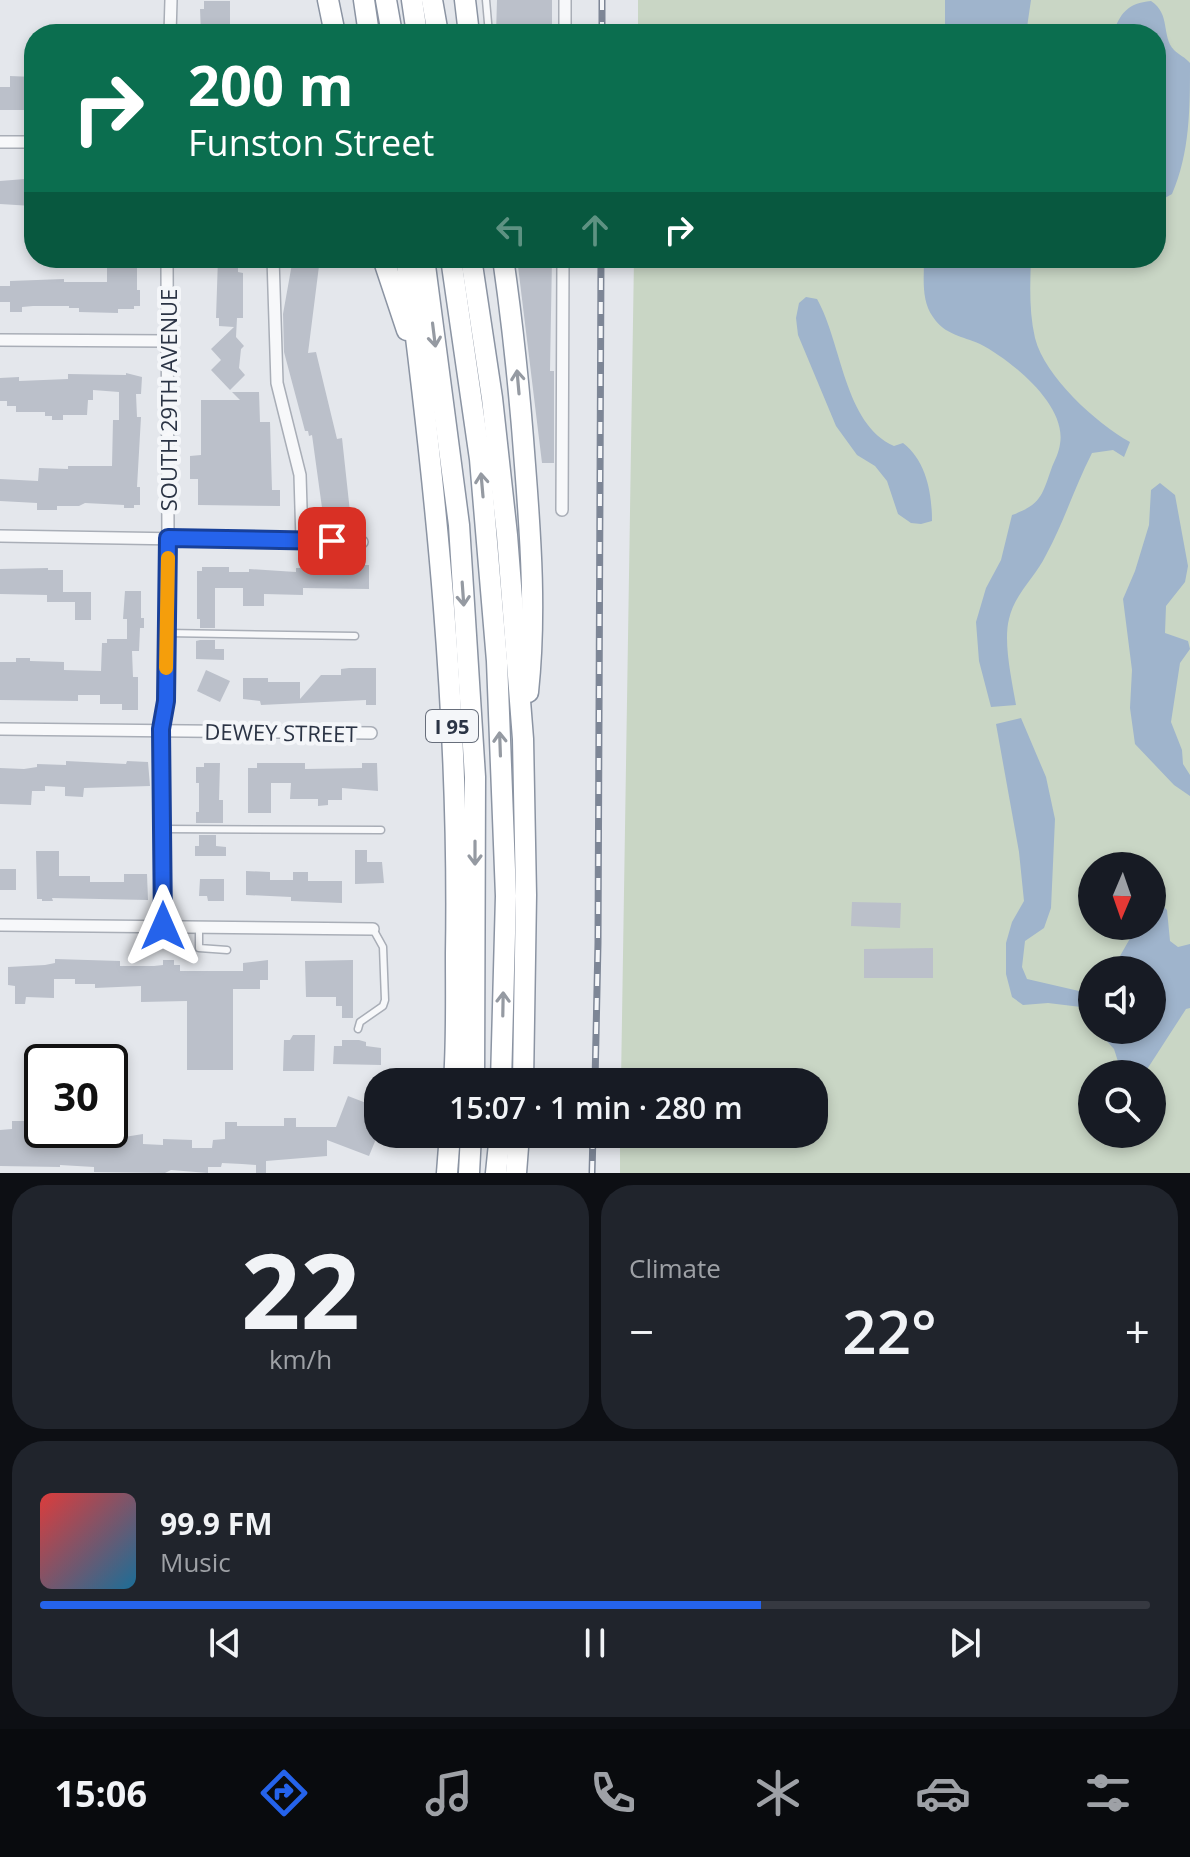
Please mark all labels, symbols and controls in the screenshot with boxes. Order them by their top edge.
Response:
text: 200 m [188,46,354,122]
icon: right [56,56,160,160]
text: Funston Street [188,118,434,167]
icon: left [489,208,533,252]
icon: ahead [573,208,617,252]
icon: right [657,208,701,252]
street label: SOUTH 29TH AVENUE [153,289,183,511]
one-way arrow [427,322,442,347]
one-way arrow [510,370,525,396]
one-way arrow [474,472,489,499]
pin [298,507,366,575]
icon: arrive [310,519,354,563]
one-way arrow [456,580,471,607]
road number: I 95 [426,710,478,742]
street label: DEWEY STREET [204,716,358,748]
one-way arrow [493,731,508,758]
one-way arrow [467,839,483,866]
north arrow [1078,852,1166,940]
map controls [1078,852,1166,1148]
position arrow [121,884,205,968]
button: sound [1078,956,1166,1044]
one-way arrow [495,991,511,1018]
speed limit sign: 30 [24,1044,128,1148]
button: search [1078,1060,1166,1148]
text: 15:07 · 1 min · 280 m [449,1087,743,1128]
text: 22 [241,1218,360,1359]
text: Climate [629,1250,721,1286]
text: 22° [842,1290,937,1372]
text: − [629,1301,654,1361]
text: + [1125,1301,1150,1361]
text: km/h [269,1341,332,1377]
text: 99.9 FM [160,1503,273,1544]
text: Music [160,1544,231,1580]
icon: previous [203,1621,247,1665]
icon: pause [573,1621,617,1665]
icon: next [943,1621,987,1665]
icon: directions [256,1765,312,1821]
icon: music [421,1765,477,1821]
icon: phone [585,1765,641,1821]
icon: climate [750,1765,806,1821]
icon: car [915,1765,971,1821]
icon: filters [1080,1765,1136,1821]
text: 15:06 [54,1769,147,1818]

